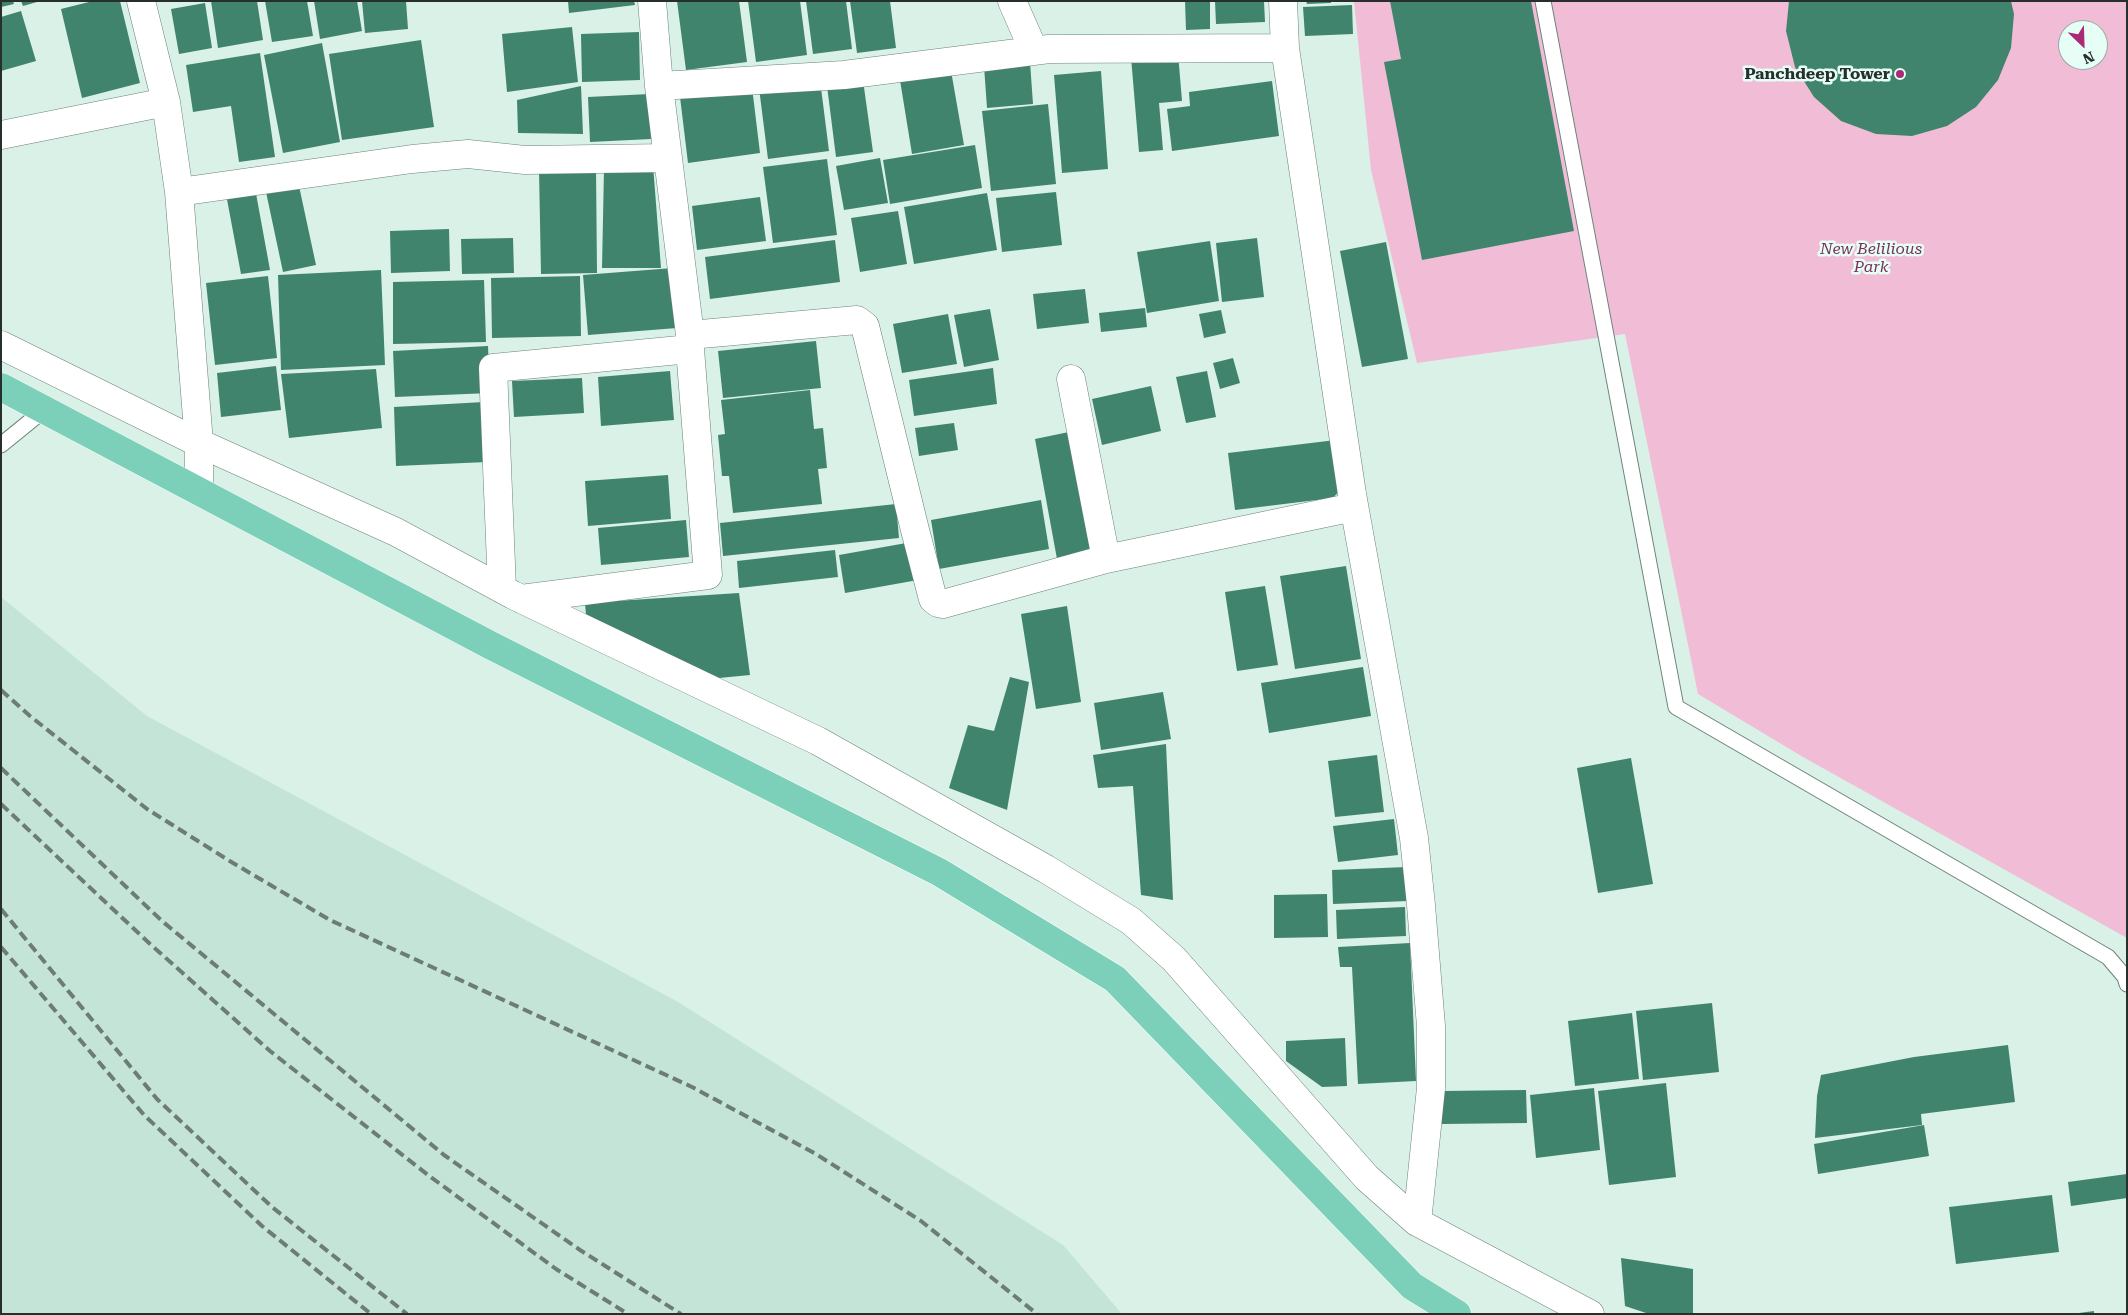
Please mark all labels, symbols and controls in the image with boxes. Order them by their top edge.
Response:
north arrow [2058,20,2108,70]
text: N [2081,48,2097,67]
place label: Panchdeep Tower [1744,64,1890,84]
marker: Panchdeep Tower [1894,68,1906,80]
park label: New Belilious Park [1820,239,1922,277]

